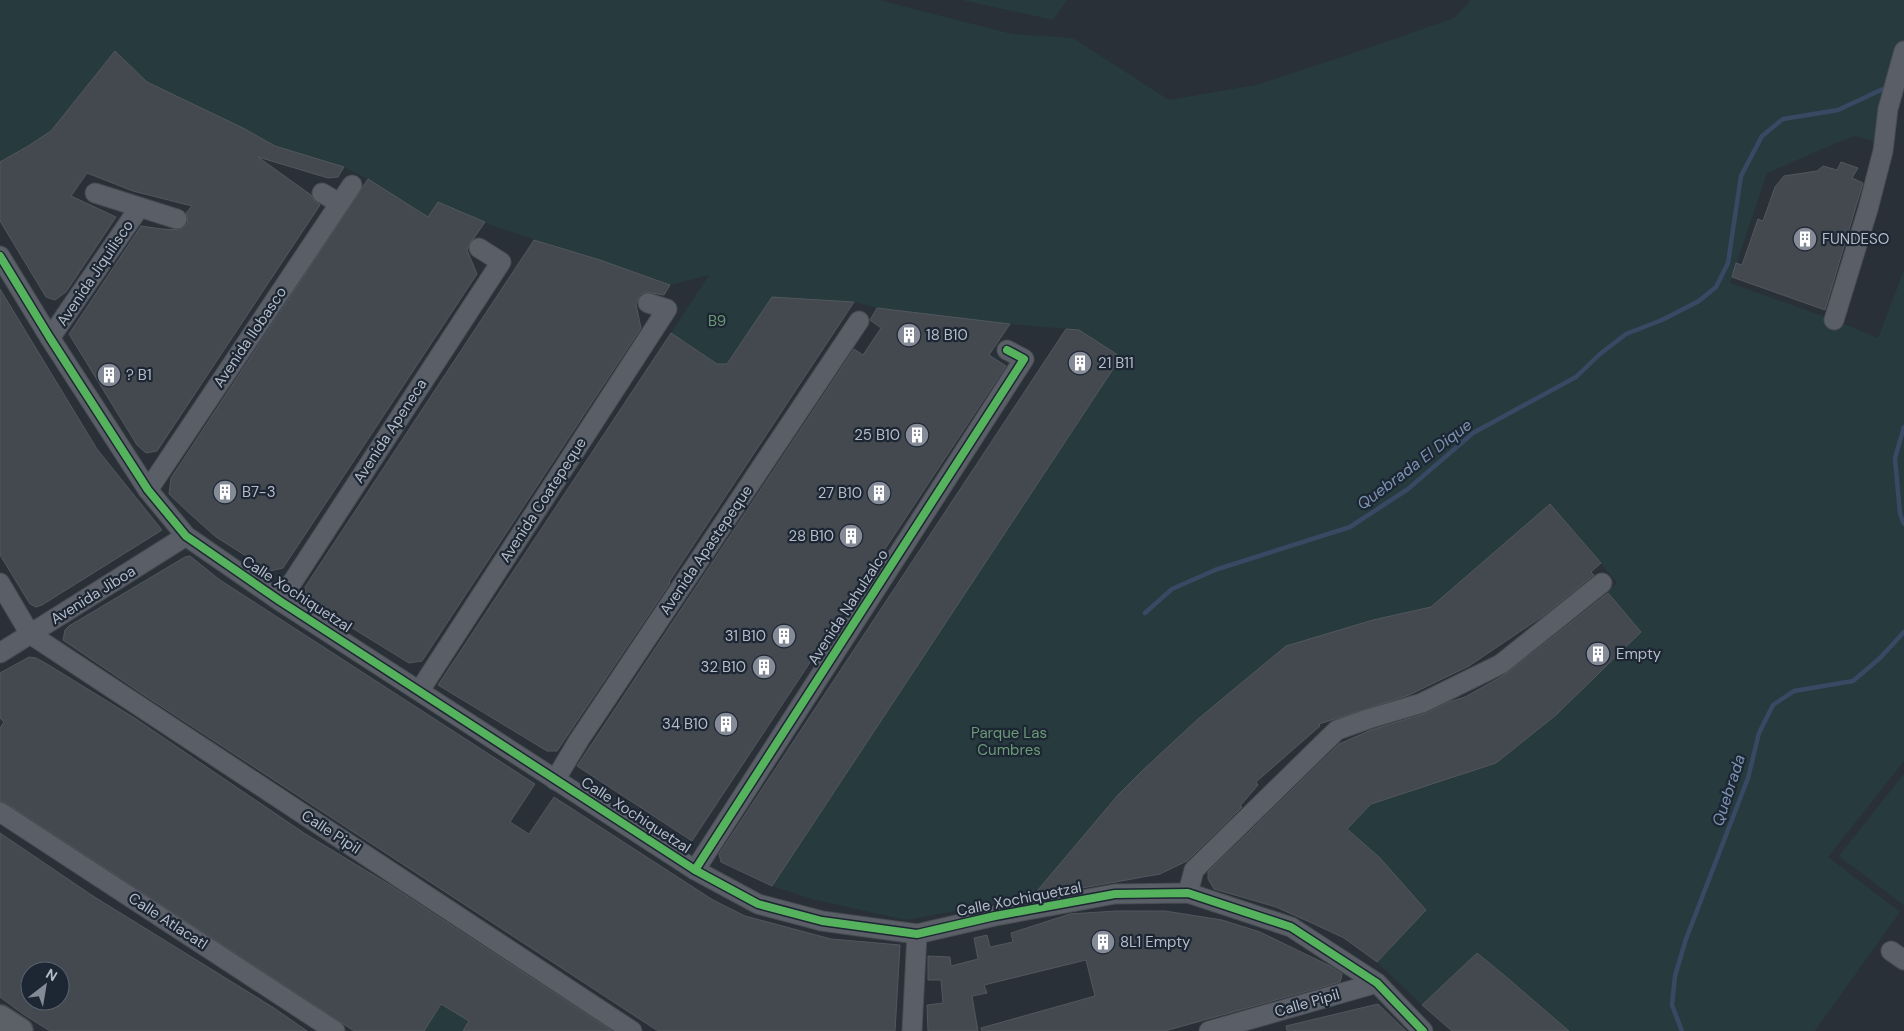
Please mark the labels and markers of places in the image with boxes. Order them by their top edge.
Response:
building icon: FUNDESO [1792,226,1818,252]
place label: FUNDESO [1822,229,1889,249]
building icon: 18 B10 [896,322,922,348]
place label: 18 B10 [926,325,968,345]
building icon: 21 B11 [1067,350,1093,376]
place label: 21 B11 [1098,353,1134,373]
building icon: ? B1 [96,362,122,388]
place label: ? B1 [126,365,152,385]
building icon: 25 B10 [904,422,930,448]
place label: 25 B10 [854,425,900,445]
building icon: B7-3 [212,479,238,505]
building icon: 27 B10 [866,480,892,506]
place label: B7-3 [242,482,276,502]
place label: 27 B10 [818,483,862,503]
building icon: 28 B10 [838,523,864,549]
place label: 28 B10 [789,526,834,546]
building icon: 31 B10 [771,623,797,649]
place label: 31 B10 [725,626,766,646]
building icon: Empty [1585,641,1611,667]
place label: Empty [1616,644,1662,664]
building icon: 32 B10 [751,654,777,680]
place label: 32 B10 [701,657,746,677]
building icon: 34 B10 [713,711,739,737]
place label: 34 B10 [662,714,708,734]
building icon: 8L1 Empty [1090,929,1116,955]
place label: 8L1 Empty [1120,932,1191,952]

